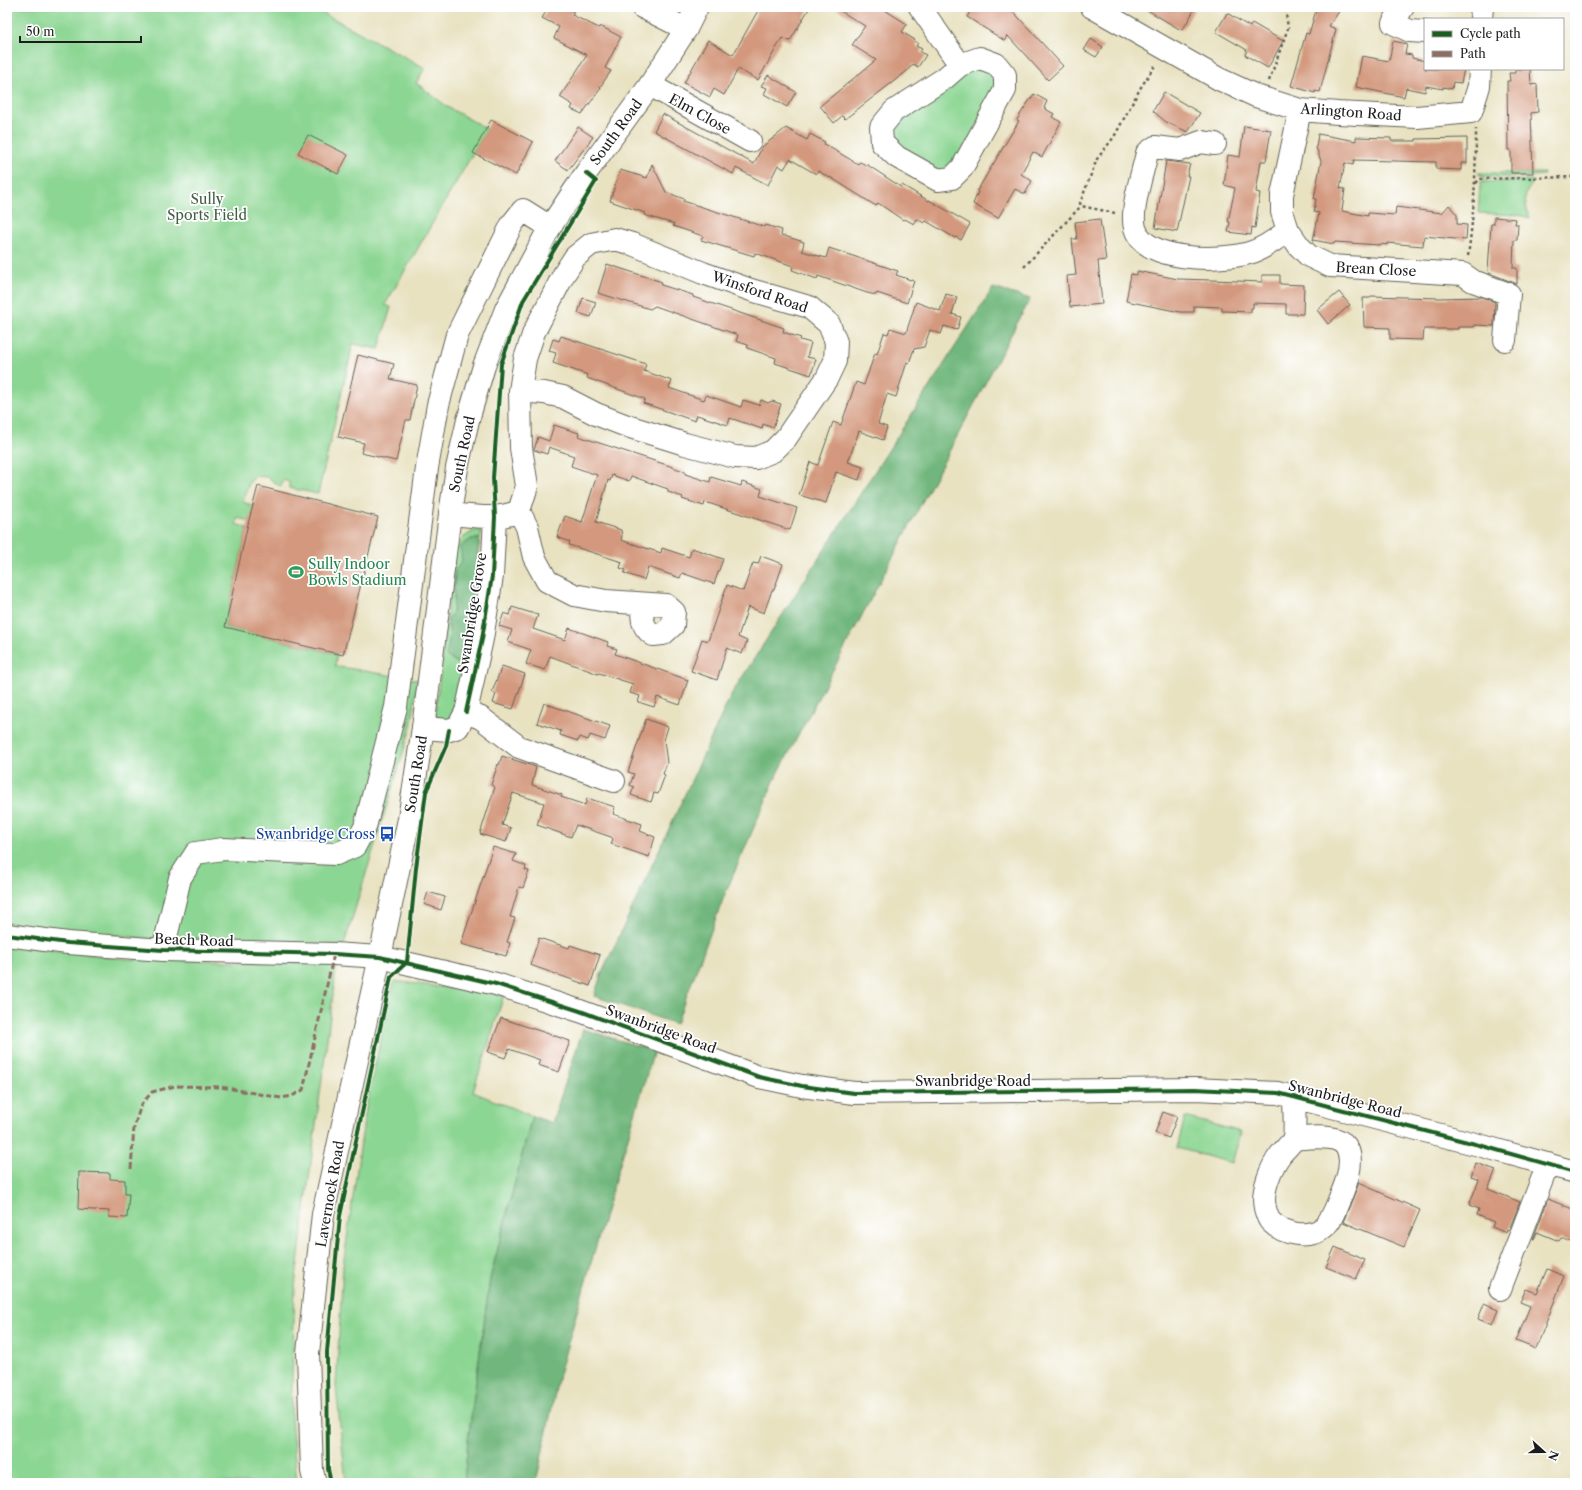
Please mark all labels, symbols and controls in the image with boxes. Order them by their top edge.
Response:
scale bar [20,18,141,44]
legend [1424,18,1564,70]
text: 50 m [26,24,55,39]
text: Cycle path [1460,26,1521,41]
text: Path [1460,46,1486,61]
street label: Elm Close [666,90,734,138]
street label: South Road [586,95,646,169]
street label: Arlington Road [1299,99,1403,125]
park label: Sully Sports Field [167,190,248,224]
street label: Brean Close [1335,258,1417,280]
street label: Winsford Road [709,267,811,317]
street label: South Road [445,414,479,494]
street label: Swanbridge Grove [454,551,490,675]
place label: Sully Indoor Bowls Stadium [308,555,407,589]
sports icon: Sully Indoor Bowls Stadium [287,563,305,581]
street label: South Road [401,734,431,814]
place label: Swanbridge Cross [256,825,375,843]
bus stop icon: Swanbridge Cross [378,825,396,843]
street label: Beach Road [154,930,234,950]
street label: Swanbridge Road [603,1001,719,1057]
street label: Swanbridge Road [915,1072,1032,1090]
street label: Swanbridge Road [1286,1076,1404,1122]
street label: Lavernock Road [312,1139,348,1249]
north arrow [1524,1432,1564,1472]
text: N [1545,1449,1562,1463]

